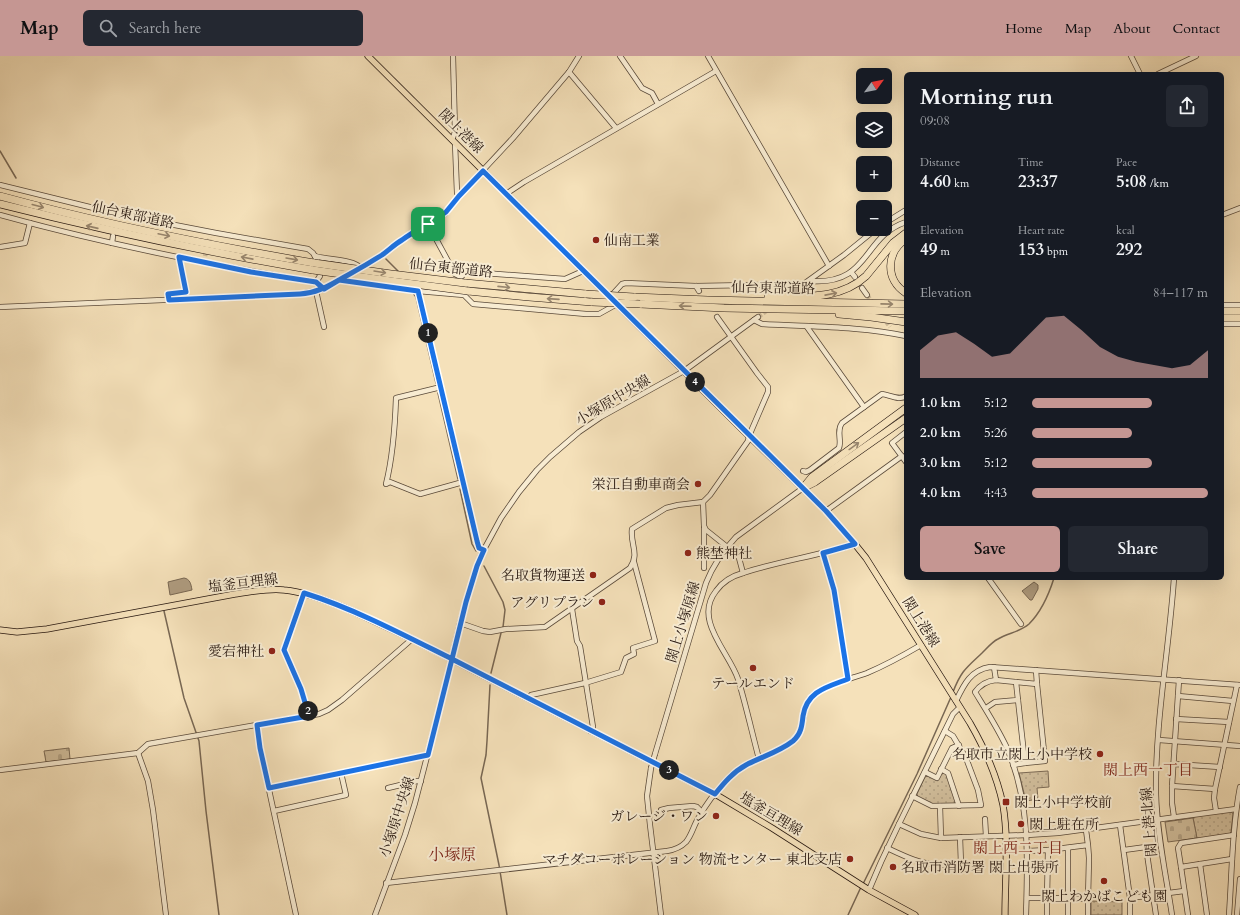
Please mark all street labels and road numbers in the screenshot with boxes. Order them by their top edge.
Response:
street label: 閖上港線 [434,104,488,158]
street label: 仙台東部道路 [90,197,176,233]
street label: 仙台東部道路 [408,254,494,282]
street label: 仙台東部道路 [731,278,815,298]
street label: 小塚原中央線 [572,370,654,430]
street label: 塩釜亘理線 [207,569,279,597]
street label: 閖上小塚原線 [662,579,704,665]
street label: 閖上港線 [898,593,944,651]
street label: 小塚原中央線 [375,774,419,860]
street label: 閖上港北線 [1136,786,1162,858]
street label: 塩釜亘理線 [736,788,806,840]

